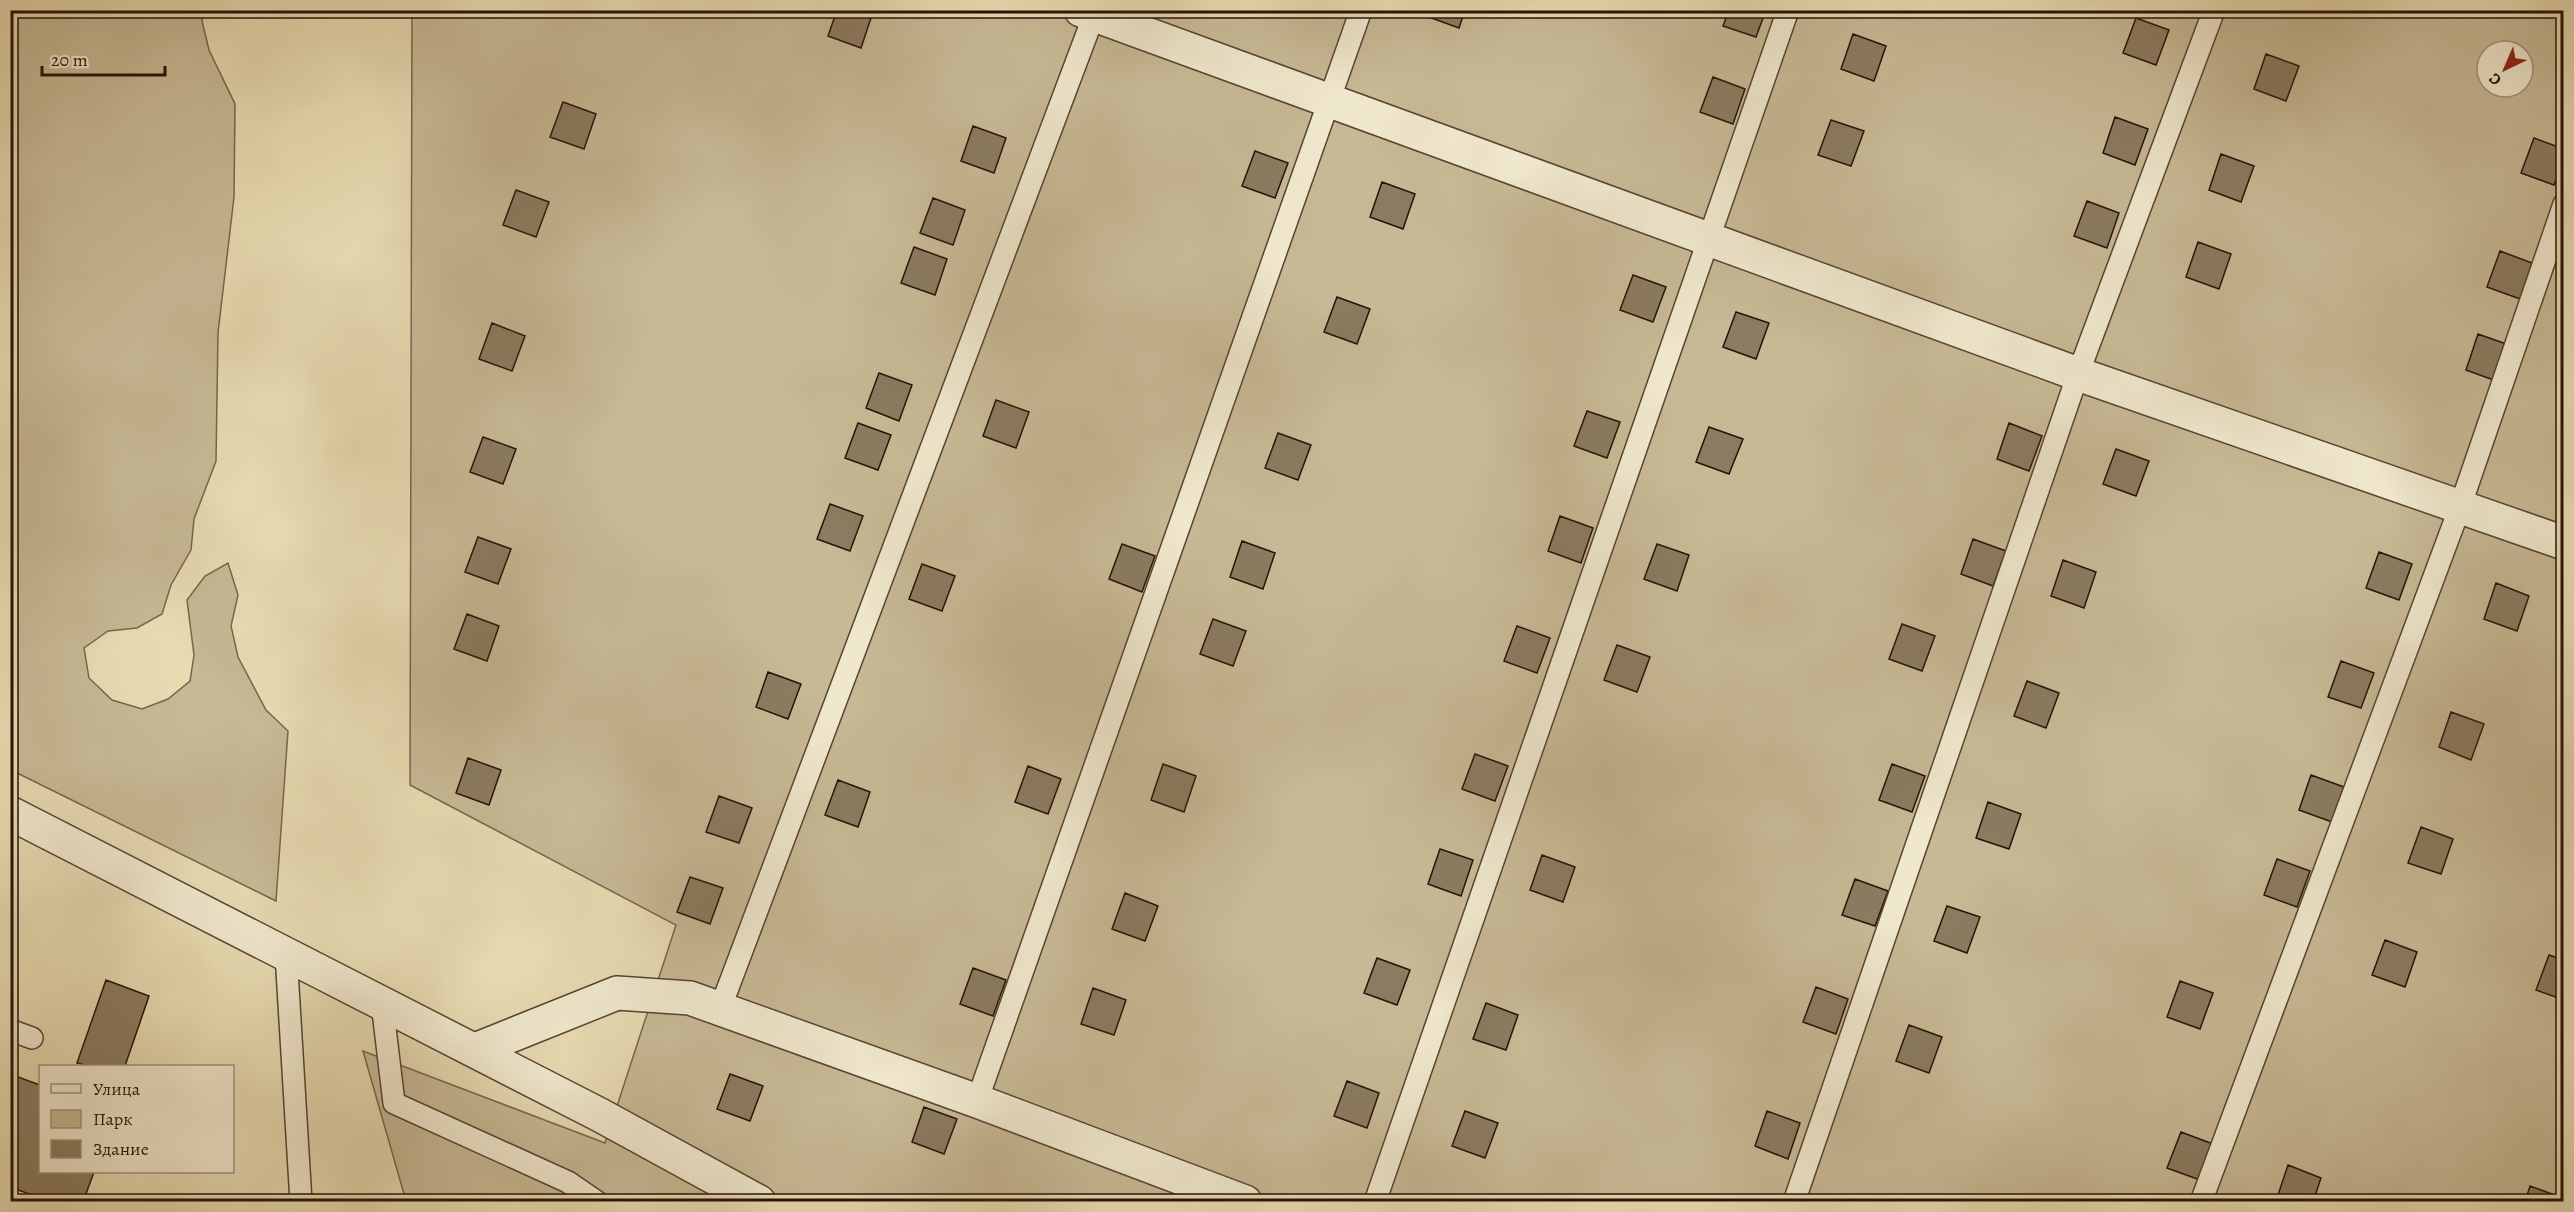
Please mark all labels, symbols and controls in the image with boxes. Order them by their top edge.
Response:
scale bar [42,39,165,77]
north arrow [2475,39,2535,99]
text: 20 m [51,48,88,72]
text: С [2484,68,2506,90]
legend [39,1065,234,1173]
text: Улица [93,1077,141,1101]
text: Парк [93,1107,133,1131]
text: Здание [93,1137,149,1161]

